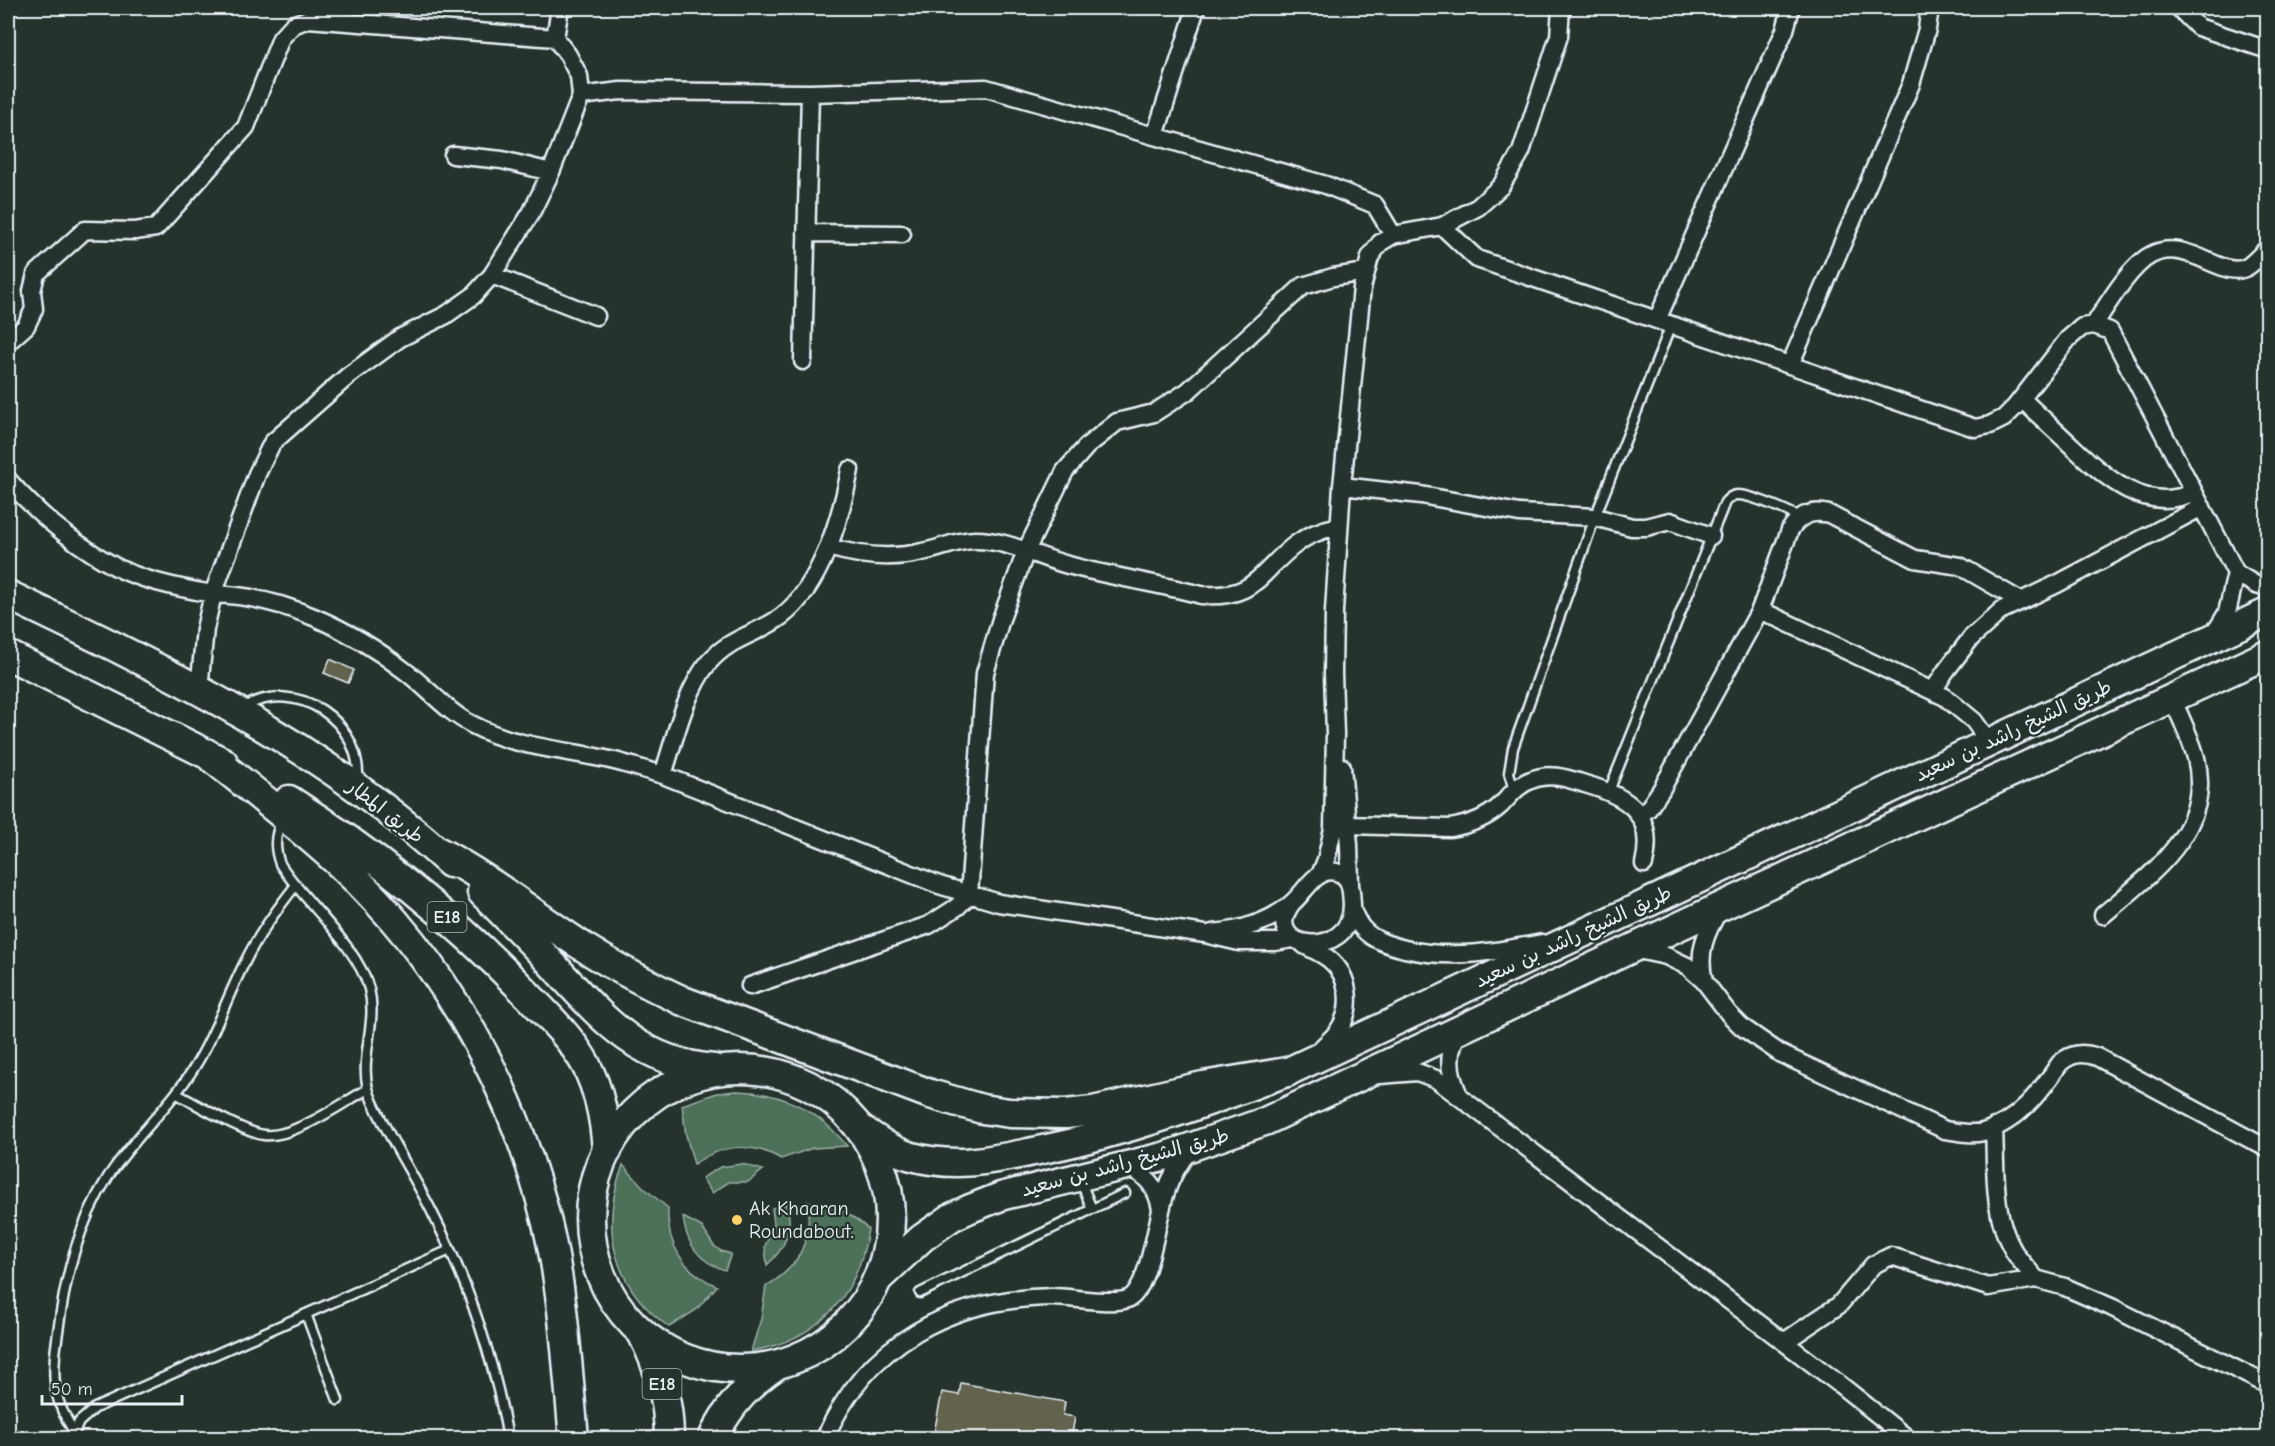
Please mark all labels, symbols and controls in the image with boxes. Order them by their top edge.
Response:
street label: طريق الشيخ راشد بن سعيد [1911,675,2116,788]
street label: طريق المطار [341,773,428,848]
street label: طريق الشيخ راشد بن سعيد [1471,881,1676,994]
road number: E18 [428,902,466,932]
street label: طريق الشيخ راشد بن سعيد [1019,1124,1232,1203]
place label: Ak Khaaran Roundabout. [749,1197,854,1243]
marker: Ak Khaaran Roundabout. [730,1213,744,1227]
scale bar [42,1368,182,1406]
road number: E18 [642,1369,682,1399]
text: 50 m [51,1379,93,1400]

